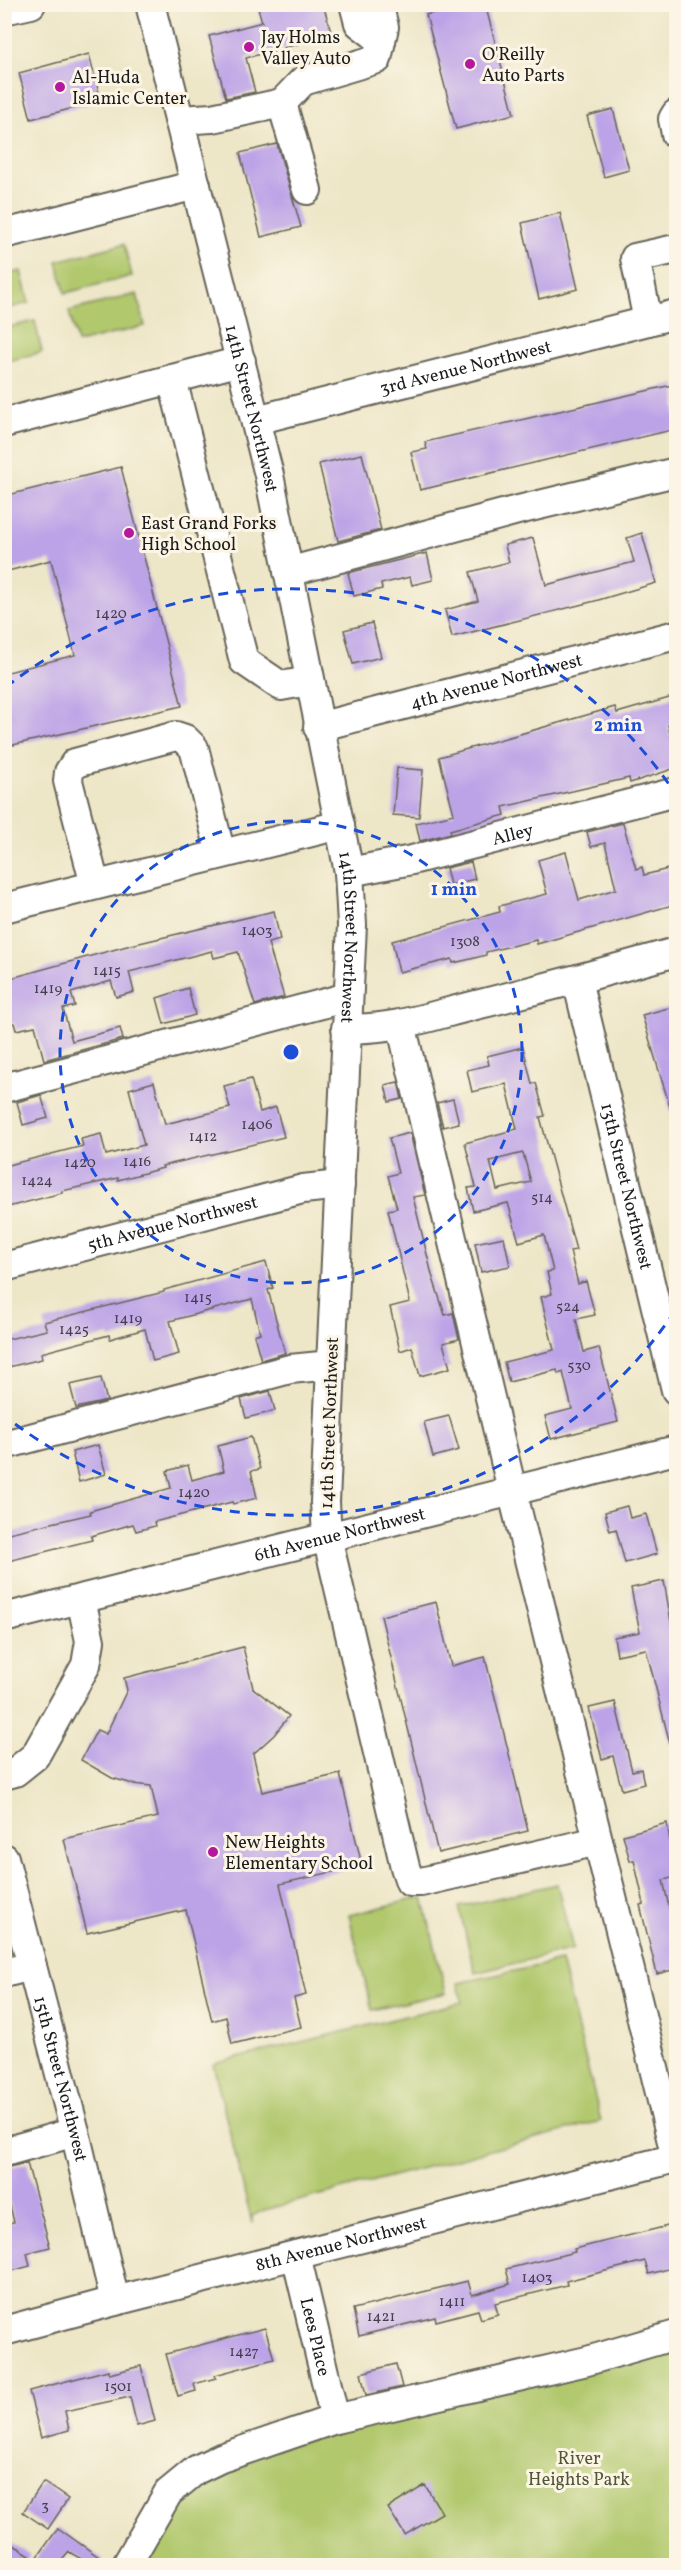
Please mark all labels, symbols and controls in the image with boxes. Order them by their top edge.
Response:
place label: Jay Holms Valley Auto [261,26,351,72]
marker: Jay Holms Valley Auto [242,40,256,54]
place label: O'Reilly Auto Parts [482,43,565,89]
marker: O'Reilly Auto Parts [463,57,477,71]
place label: Al-Huda Islamic Center [72,66,187,112]
marker: Al-Huda Islamic Center [53,80,67,94]
street label: 14th Street Northwest [217,322,283,495]
street label: 3rd Avenue Northwest [377,335,554,402]
place label: East Grand Forks High School [141,512,276,558]
marker: East Grand Forks High School [122,526,136,540]
house number: 1420 [95,604,127,625]
street label: 4th Avenue Northwest [408,649,585,717]
text: 2 min [594,714,642,739]
street label: Alley [490,818,536,853]
street label: 14th Street Northwest [331,849,363,1024]
text: 1 min [431,878,477,903]
house number: 1403 [242,921,272,942]
house number: 1308 [450,932,480,953]
house number: 1415 [93,961,121,982]
house number: 1419 [34,979,62,1000]
centre of rings [281,1042,301,1062]
street label: 13th Street Northwest [593,1100,658,1272]
house number: 1406 [241,1115,273,1136]
house number: 1412 [189,1127,217,1148]
house number: 1416 [123,1152,151,1173]
house number: 1420 [64,1153,96,1174]
house number: 1424 [21,1171,53,1192]
house number: 514 [531,1188,553,1209]
street label: 5th Avenue Northwest [85,1190,261,1259]
house number: 1415 [184,1288,212,1309]
house number: 524 [556,1297,580,1318]
house number: 1419 [114,1309,142,1330]
house number: 1425 [59,1320,89,1341]
street label: 14th Street Northwest [315,1337,346,1510]
house number: 530 [567,1356,591,1377]
house number: 1420 [178,1483,210,1504]
street label: 6th Avenue Northwest [252,1502,428,1569]
place label: New Heights Elementary School [225,1831,373,1877]
marker: New Heights Elementary School [206,1845,220,1859]
street label: 15th Street Northwest [26,1993,93,2165]
street label: 8th Avenue Northwest [253,2211,429,2279]
house number: 1403 [522,2268,552,2289]
house number: 1411 [439,2292,465,2313]
street label: Lees Place [293,2295,335,2379]
house number: 1421 [367,2307,395,2328]
house number: 1427 [229,2342,259,2363]
house number: 1501 [104,2377,132,2398]
park label: River Heights Park [528,2447,630,2493]
house number: 3 [41,2496,49,2517]

